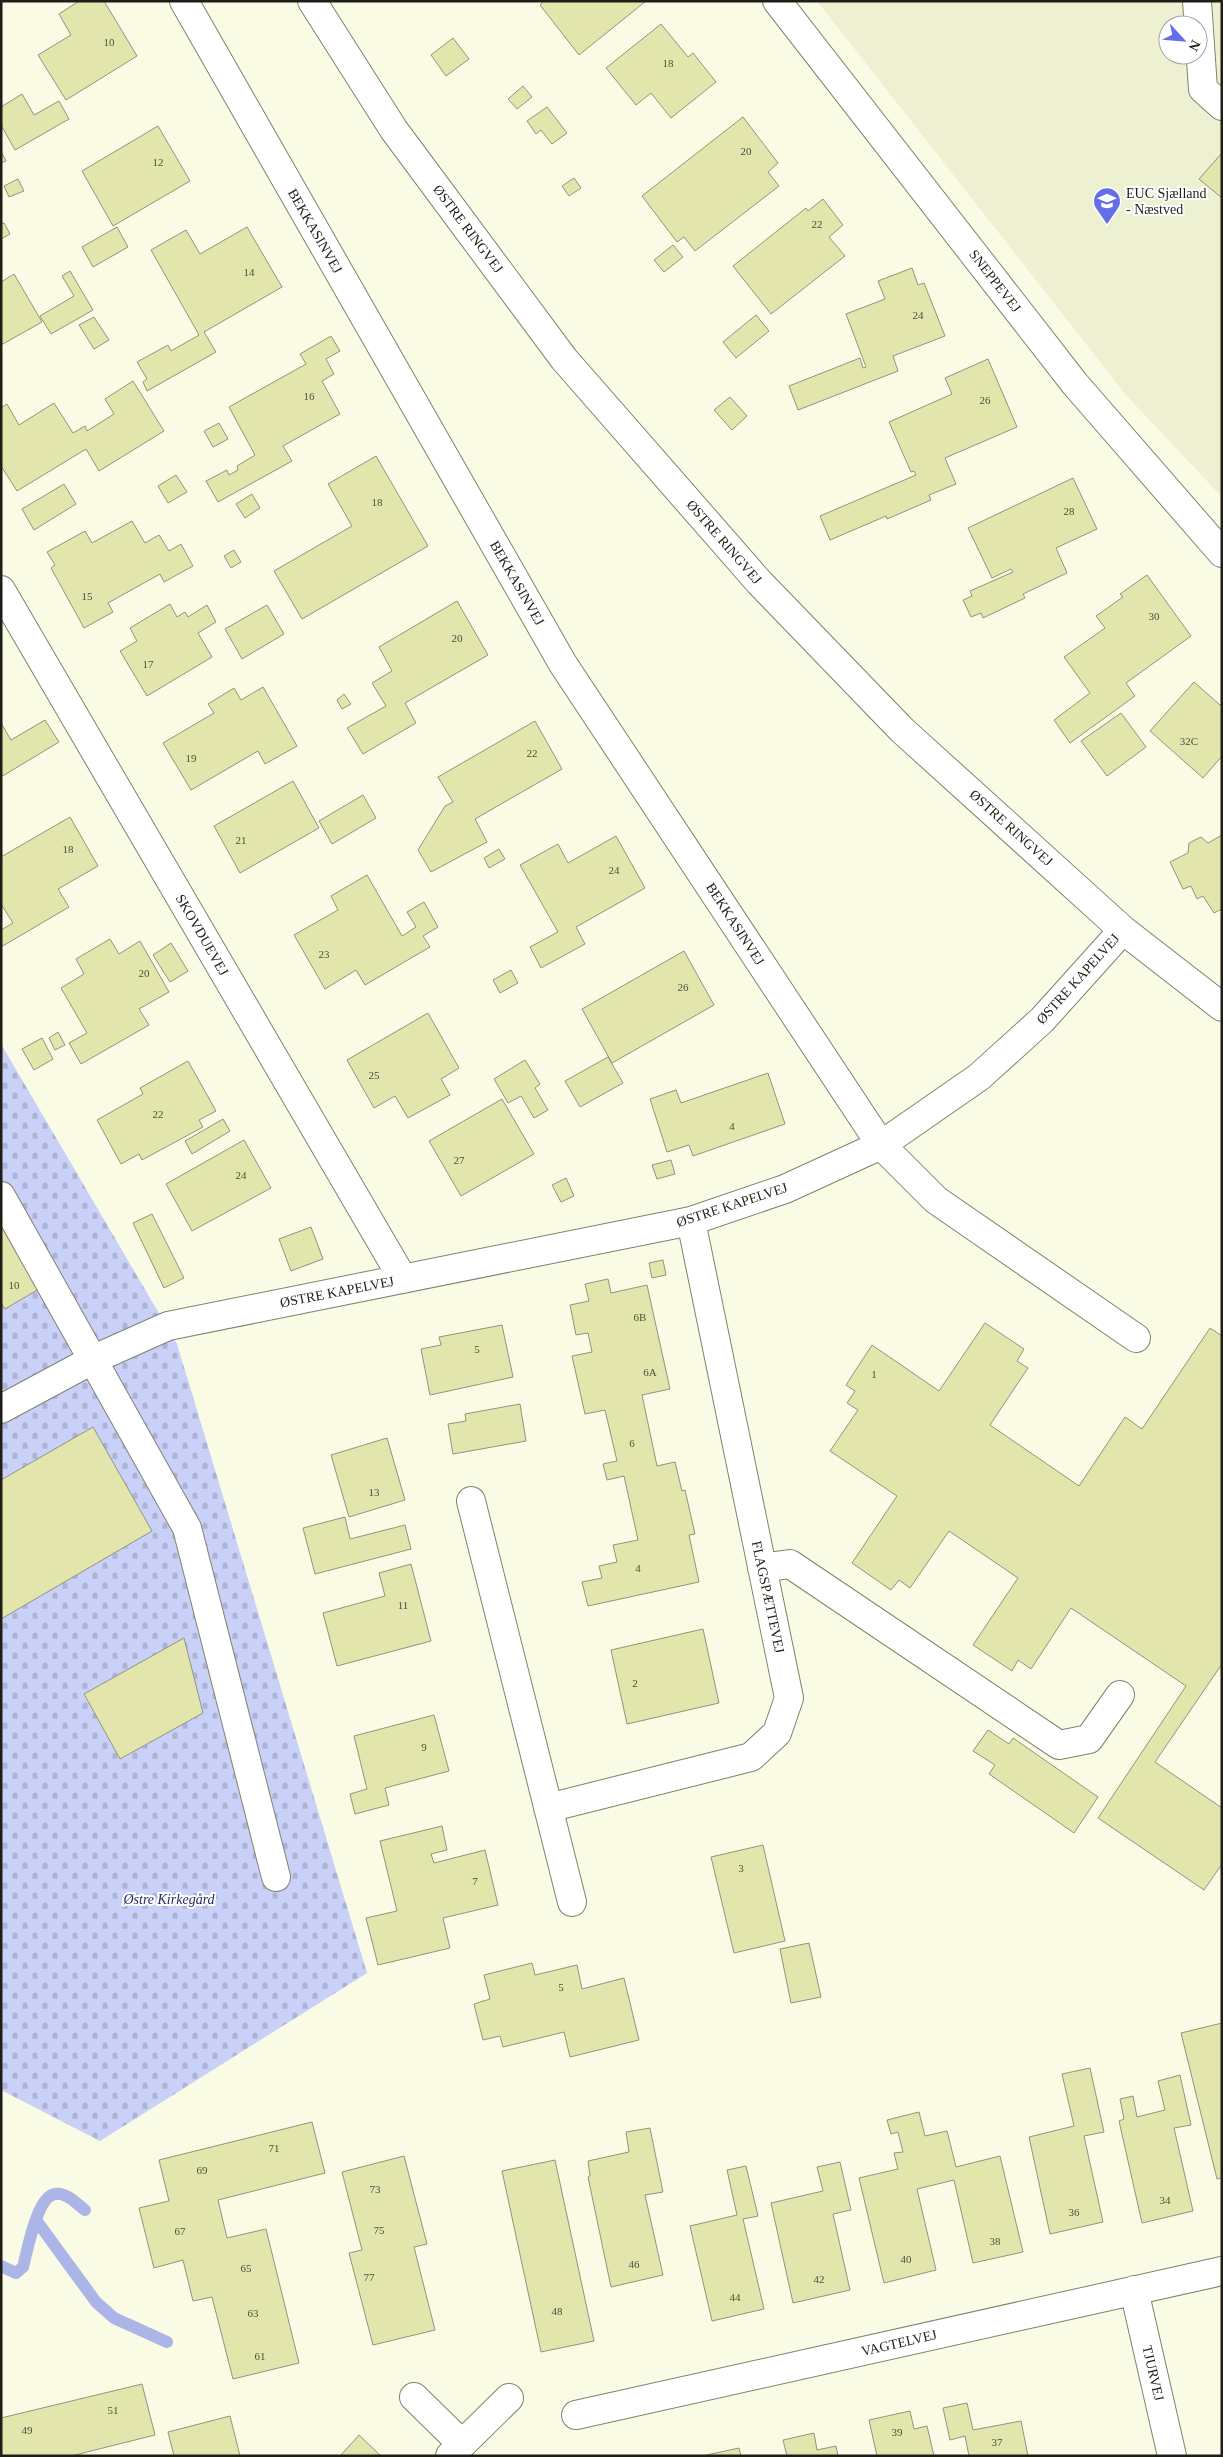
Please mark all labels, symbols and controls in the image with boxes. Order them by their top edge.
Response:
north arrow [1158,15,1208,65]
house number: 10 [104,36,115,48]
text: N [1185,38,1203,53]
house number: 18 [663,57,674,69]
house number: 20 [741,145,752,157]
house number: 12 [153,156,164,168]
street label: ØSTRE RINGVEJ [430,182,506,276]
street label: BEKKASINVEJ [285,186,345,276]
school or university icon: EUC Sjælland - Næstved [1092,186,1122,225]
place label: EUC Sjælland - Næstved [1126,186,1207,217]
house number: 22 [812,218,823,230]
street label: SNEPPEVEJ [966,247,1024,315]
house number: 14 [244,266,255,278]
house number: 24 [913,309,924,321]
house number: 16 [304,390,315,402]
house number: 26 [980,394,991,406]
house number: 18 [372,496,383,508]
street label: ØSTRE RINGVEJ [684,497,765,587]
house number: 28 [1064,505,1075,517]
street label: BEKKASINVEJ [487,538,547,628]
house number: 15 [82,590,93,602]
house number: 30 [1149,610,1160,622]
house number: 20 [452,632,463,644]
house number: 17 [143,658,154,670]
house number: 32C [1180,735,1198,747]
house number: 22 [527,747,538,759]
house number: 19 [186,752,197,764]
street label: ØSTRE RINGVEJ [967,787,1056,869]
house number: 21 [236,834,247,846]
house number: 18 [63,843,74,855]
house number: 24 [609,864,620,876]
street label: BEKKASINVEJ [703,880,767,968]
street label: SKOVDUEVEJ [173,892,232,979]
street label: ØSTRE KAPELVEJ [1034,931,1123,1027]
house number: 23 [319,948,330,960]
house number: 20 [139,967,150,979]
house number: 26 [678,981,689,993]
house number: 25 [369,1069,380,1081]
house number: 22 [153,1108,164,1120]
house number: 4 [729,1120,735,1132]
house number: 27 [454,1154,465,1166]
house number: 24 [236,1169,247,1181]
street label: ØSTRE KAPELVEJ [675,1180,790,1230]
street label: ØSTRE KAPELVEJ [279,1273,396,1310]
house number: 10 [9,1279,20,1291]
house number: 6B [634,1311,646,1323]
house number: 5 [474,1343,480,1355]
house number: 6A [643,1366,657,1378]
house number: 1 [871,1368,877,1380]
house number: 6 [629,1437,635,1449]
house number: 13 [369,1486,380,1498]
street label: FLAGSPÆTTEVEJ [749,1540,787,1655]
house number: 4 [635,1562,641,1574]
house number: 11 [398,1599,408,1611]
house number: 2 [632,1677,638,1689]
house number: 9 [421,1741,427,1753]
house number: 3 [738,1862,744,1874]
house number: 7 [472,1875,478,1887]
park label: Østre Kirkegård [122,1892,216,1907]
house number: 5 [558,1981,564,1993]
house number: 71 [269,2142,280,2154]
house number: 69 [197,2164,208,2176]
house number: 73 [370,2183,381,2195]
house number: 34 [1160,2194,1171,2206]
house number: 36 [1069,2206,1080,2218]
house number: 75 [374,2224,385,2236]
house number: 67 [175,2225,186,2237]
house number: 38 [990,2235,1001,2247]
house number: 40 [901,2253,912,2265]
house number: 46 [629,2258,640,2270]
house number: 65 [241,2262,252,2274]
house number: 77 [364,2271,375,2283]
house number: 42 [814,2273,825,2285]
house number: 44 [730,2291,741,2303]
house number: 48 [552,2305,563,2317]
house number: 63 [248,2307,259,2319]
street label: VAGTELVEJ [860,2327,939,2359]
street label: TJURVEJ [1139,2344,1167,2403]
house number: 61 [255,2350,266,2362]
house number: 51 [108,2404,119,2416]
house number: 49 [22,2424,33,2436]
house number: 39 [892,2426,903,2438]
house number: 37 [992,2436,1003,2448]

